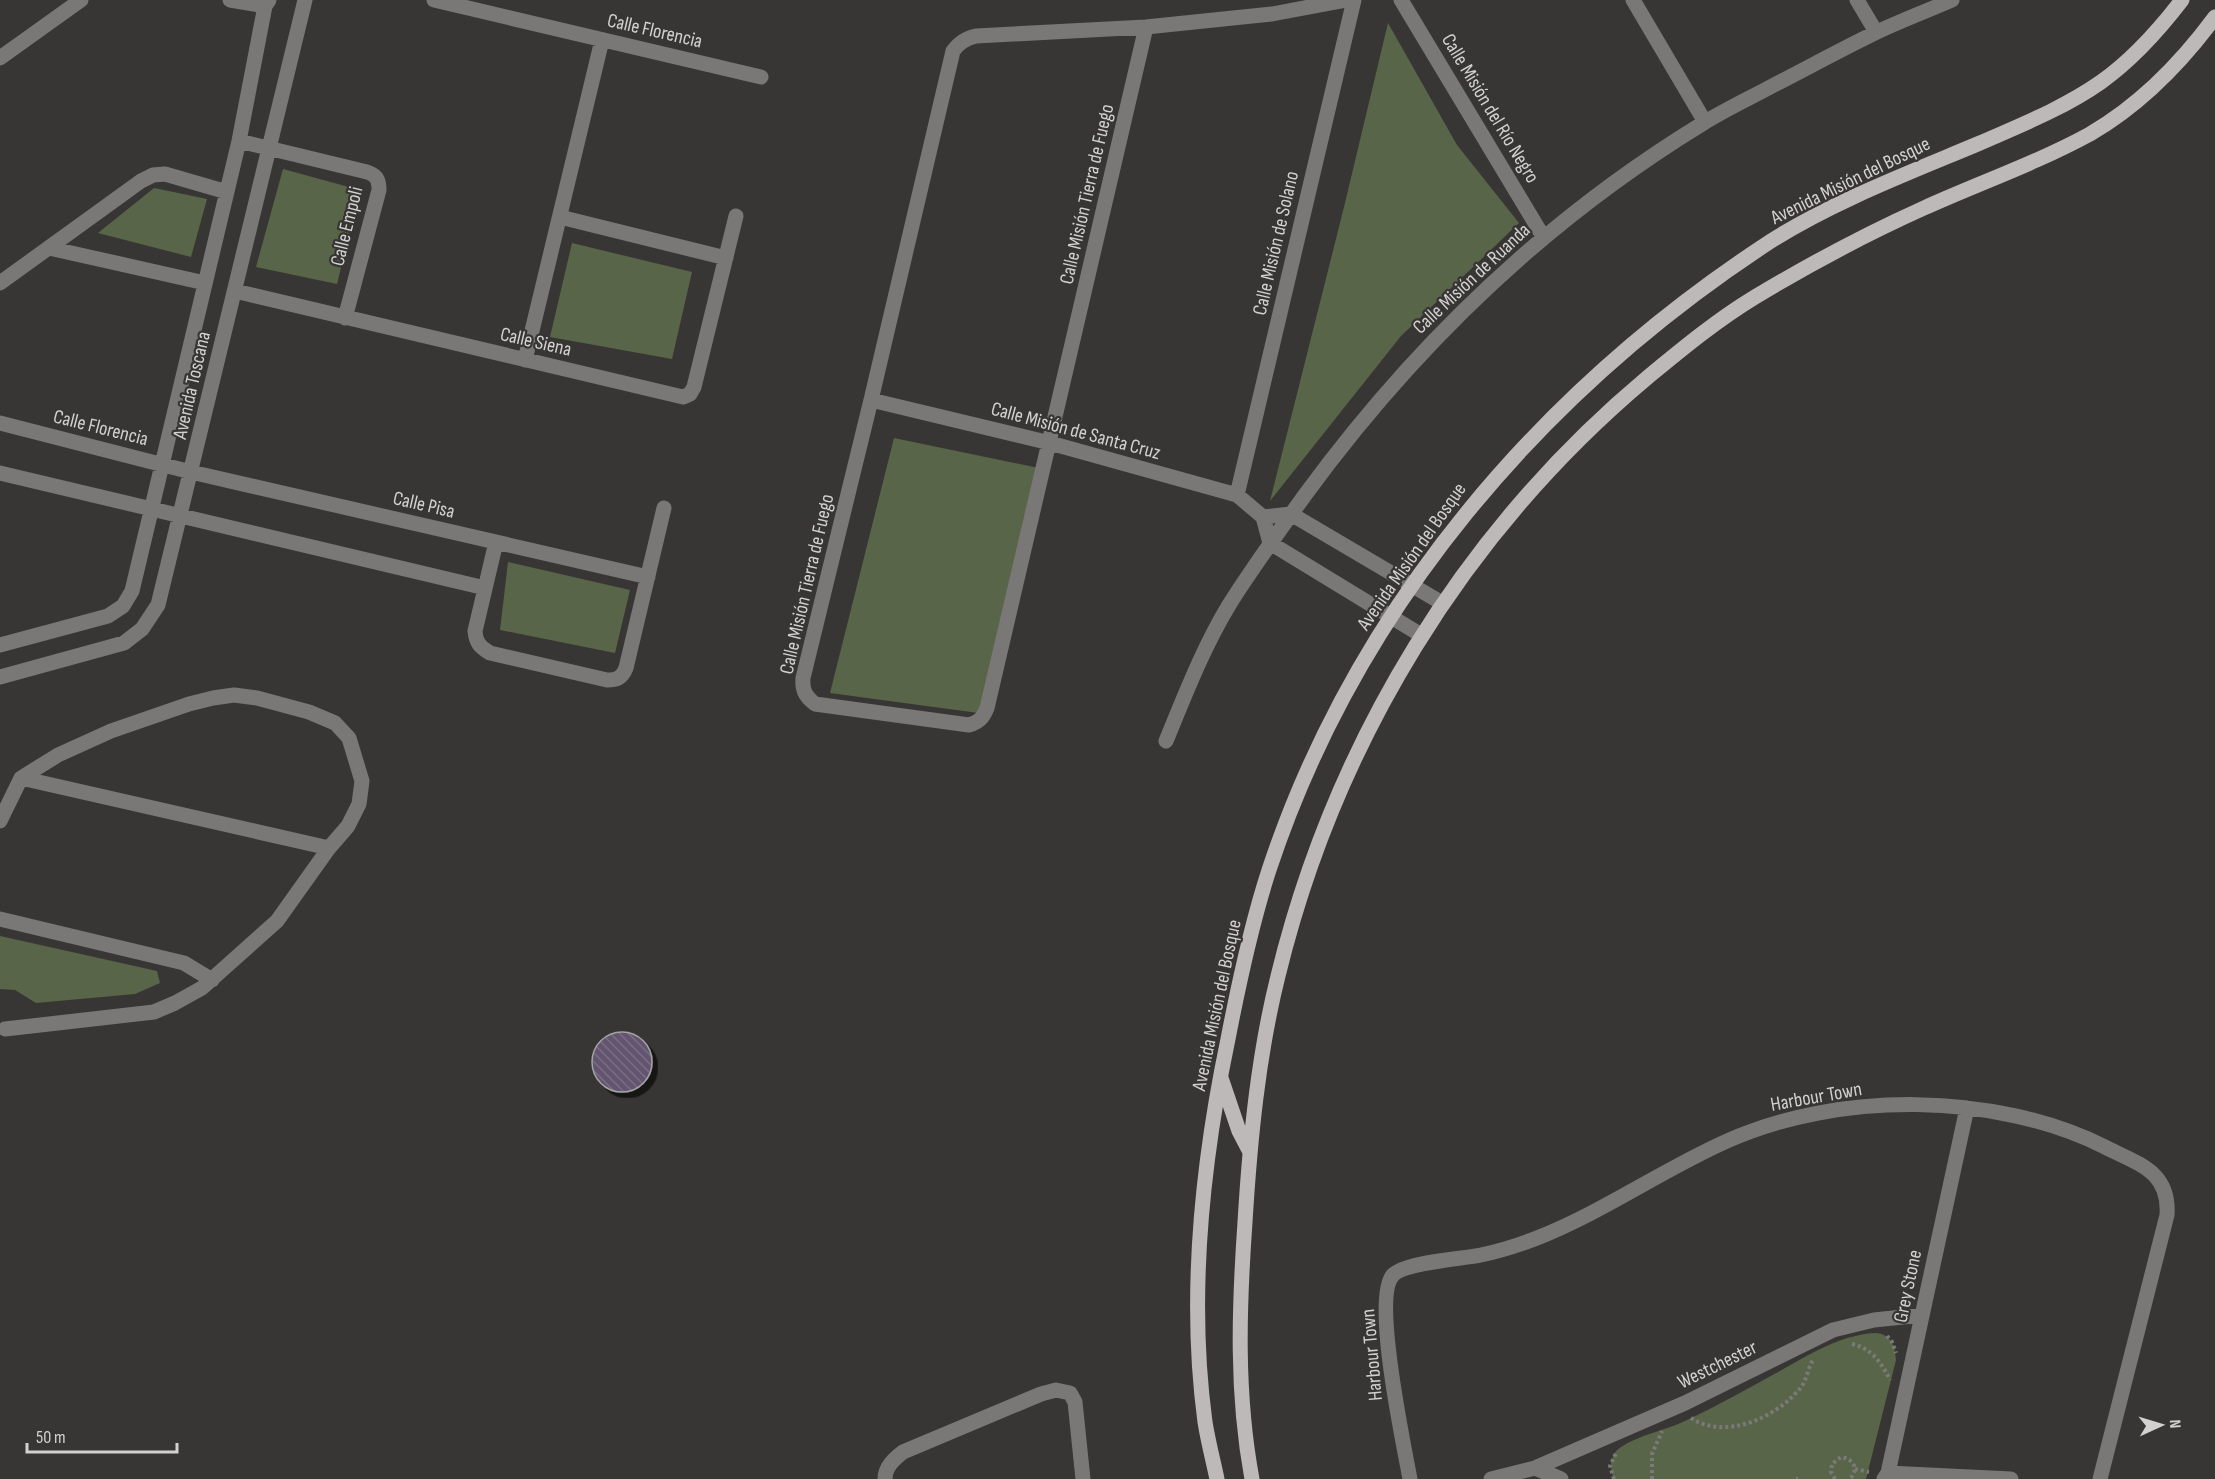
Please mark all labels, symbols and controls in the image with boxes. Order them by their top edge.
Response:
street label: Calle Florencia [605,8,705,54]
street label: Calle Misión del Río Negro [1436,30,1544,188]
street label: Calle Misión Tierra de Fuego [1055,102,1119,287]
street label: Avenida Misión del Bosque [1766,132,1934,230]
street label: Calle Misión de Solano [1248,169,1304,318]
street label: Calle Empoli [325,184,368,269]
street label: Calle Misión de Ruanda [1408,218,1535,339]
street label: Calle Siena [498,322,574,362]
street label: Avenida Toscana [168,329,216,442]
street label: Calle Misión de Santa Cruz [988,397,1163,465]
street label: Calle Florencia [51,405,151,451]
street label: Avenida Misión del Bosque [1351,478,1472,636]
street label: Calle Pisa [391,486,457,524]
street label: Calle Misión Tierra de Fuego [775,492,839,677]
street label: Avenida Misión del Bosque [1187,917,1247,1094]
street label: Harbour Town [1769,1077,1864,1117]
street label: Grey Stone [1889,1248,1927,1325]
street label: Harbour Town [1356,1308,1388,1402]
street label: Westchester [1674,1335,1761,1394]
north arrow [2131,1395,2191,1455]
scale bar [27,1416,177,1454]
text: N [2165,1419,2184,1429]
text: 50 m [36,1427,66,1448]

